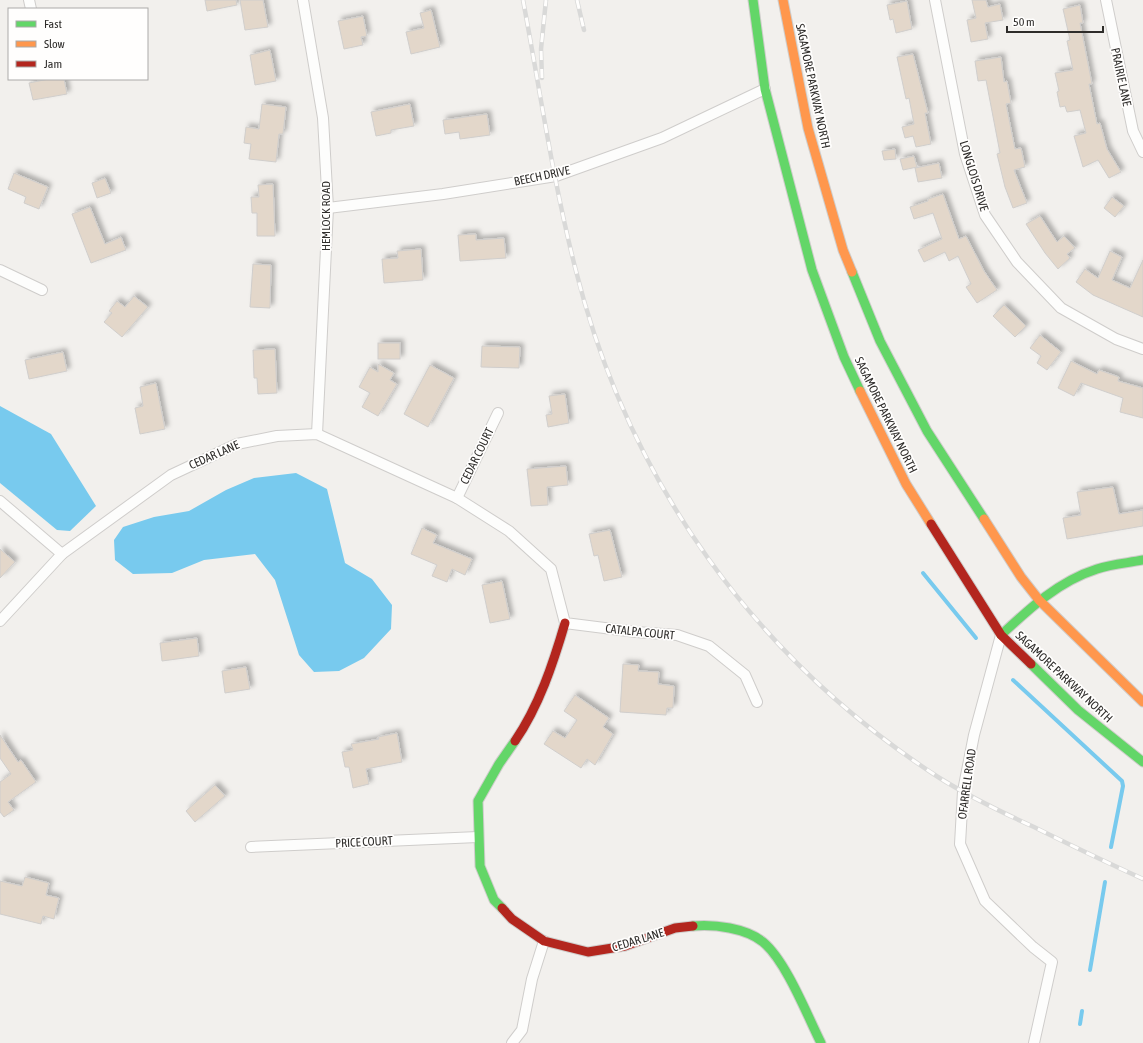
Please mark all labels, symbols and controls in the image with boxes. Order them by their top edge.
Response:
legend [8,8,148,80]
scale bar [1007,8,1103,34]
text: 50 m [1013,15,1035,29]
text: Fast [44,17,62,31]
street label: SAGAMORE PARKWAY NORTH [793,22,833,150]
text: Slow [44,37,65,51]
street label: PRAIRIE LANE [1108,47,1134,107]
text: Jam [44,57,62,71]
street label: LONGLOIS DRIVE [957,139,991,213]
street label: BEECH DRIVE [513,163,571,189]
street label: HEMLOCK ROAD [319,181,333,251]
street label: SAGAMORE PARKWAY NORTH [852,355,920,475]
street label: CEDAR COURT [457,425,497,487]
street label: CEDAR LANE [187,438,241,472]
street label: CATALPA COURT [605,621,676,643]
street label: SAGAMORE PARKWAY NORTH [1013,629,1115,725]
street label: OFARRELL ROAD [955,748,979,820]
street label: PRICE COURT [335,833,394,850]
street label: CEDAR LANE [610,925,666,955]

